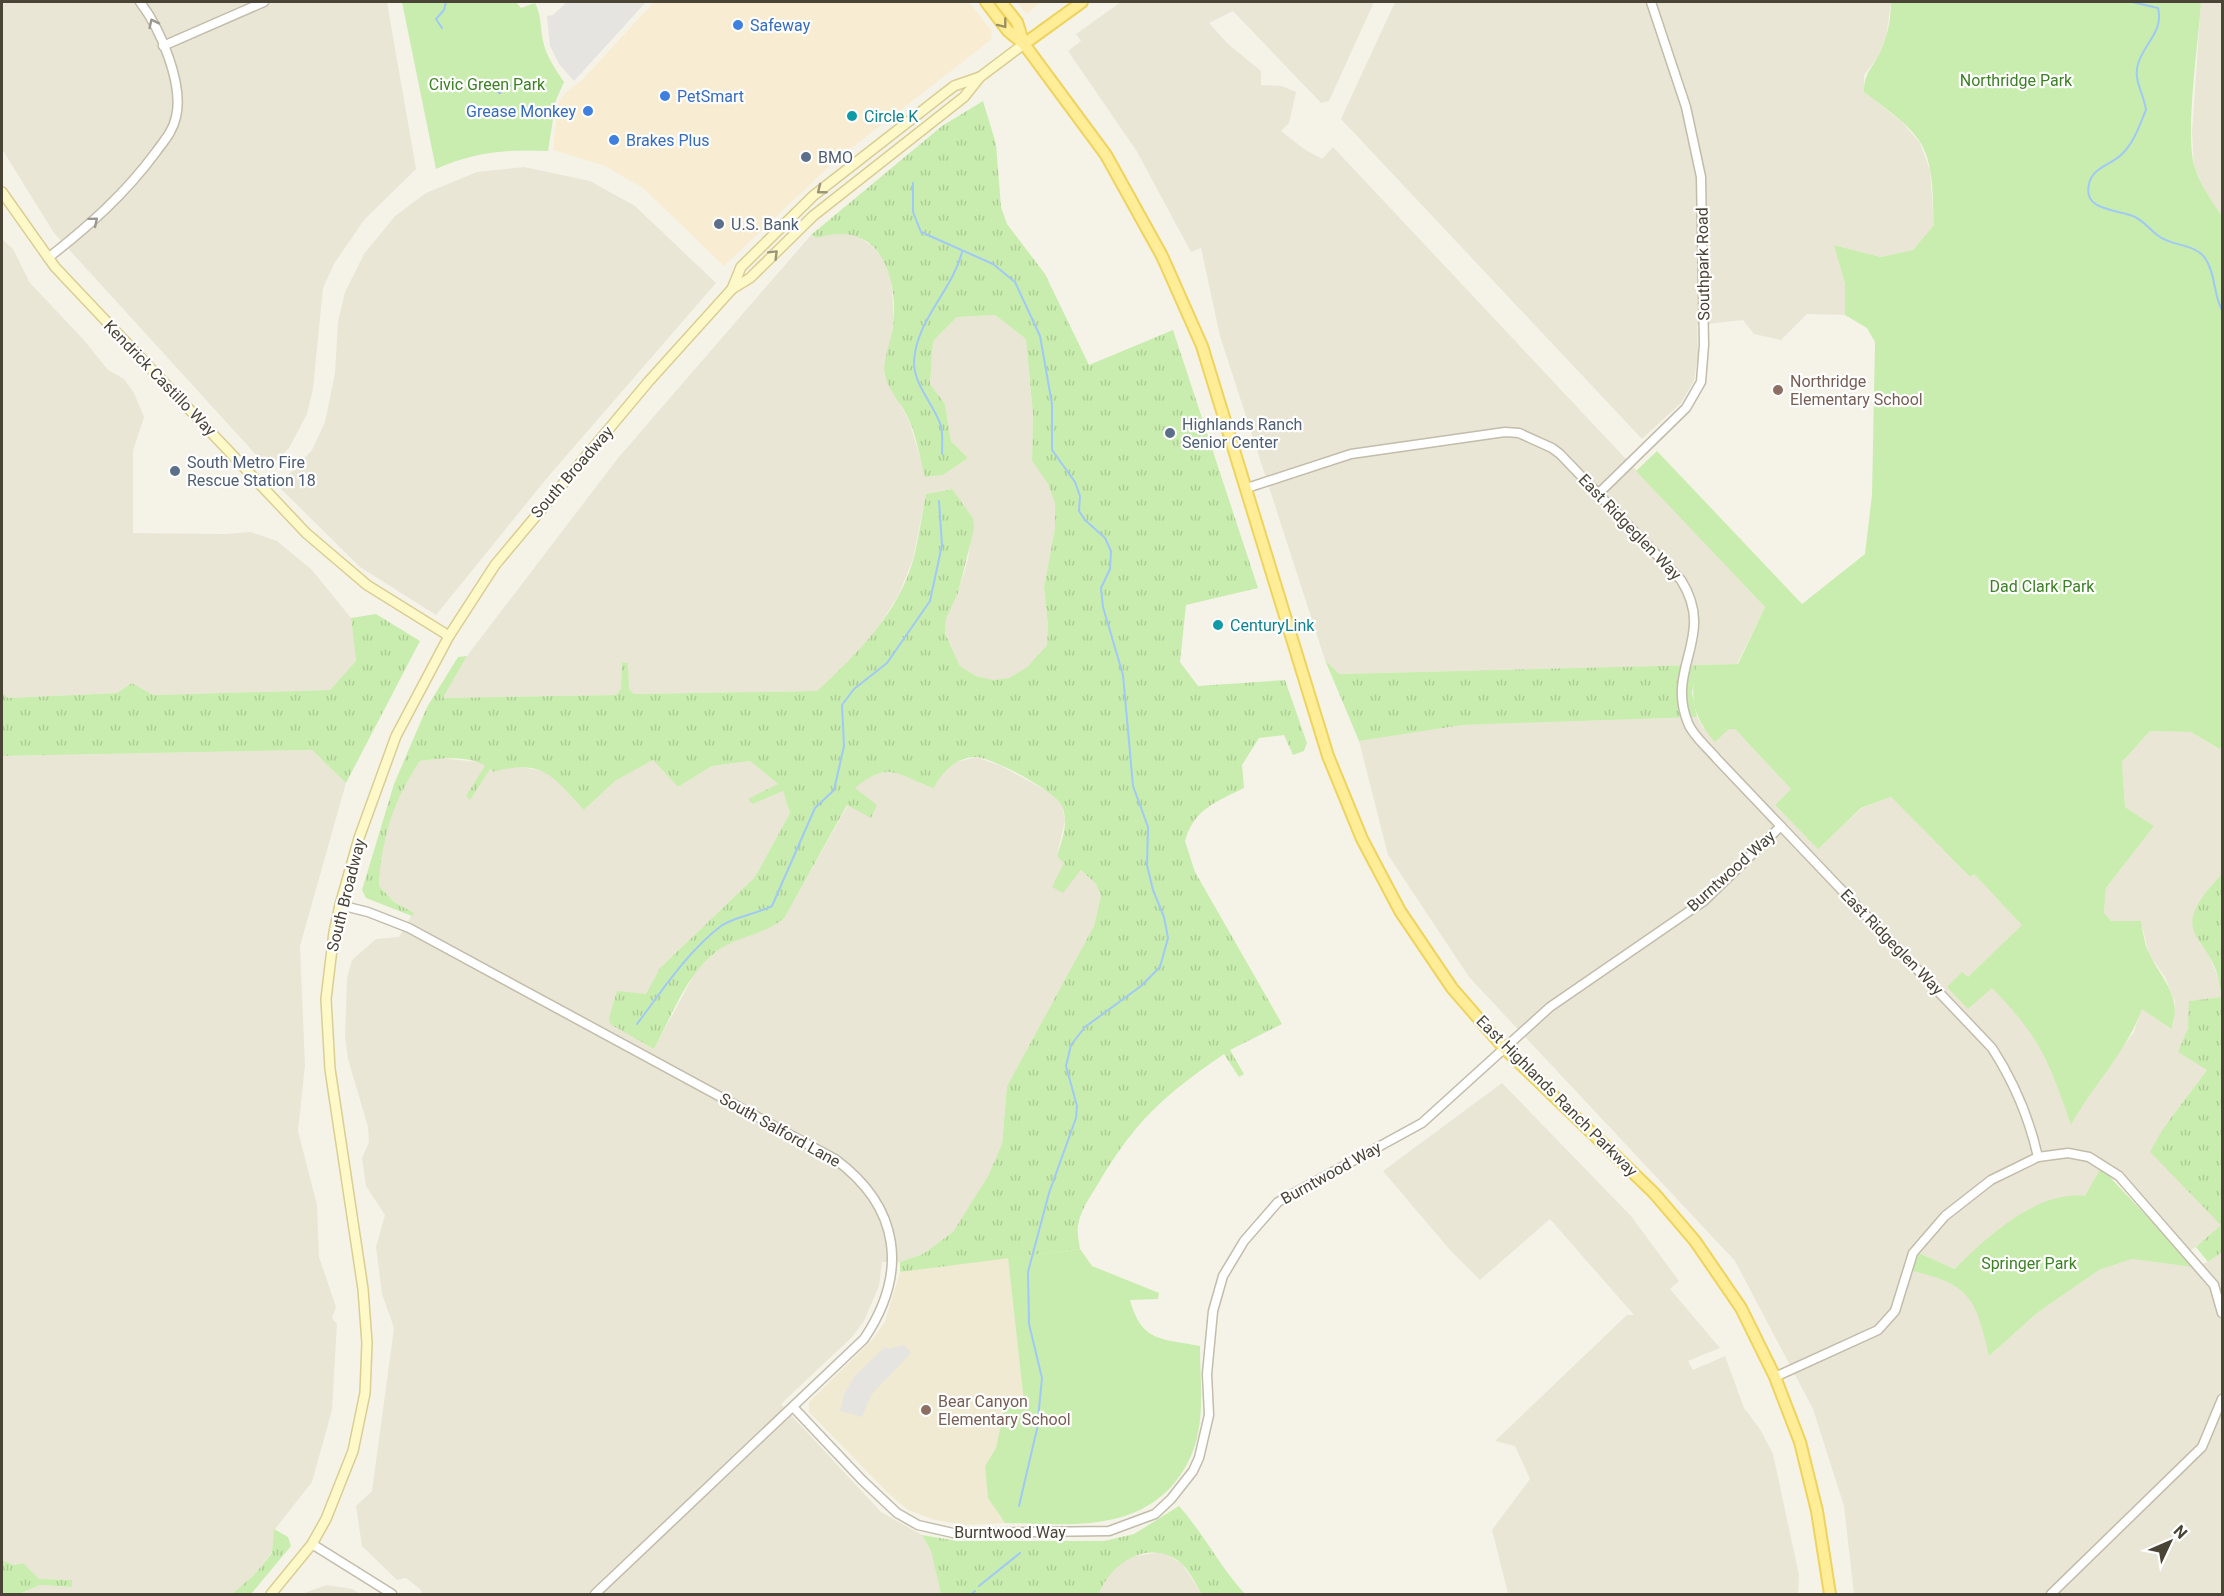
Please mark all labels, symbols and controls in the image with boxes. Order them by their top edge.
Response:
place label: Safeway [750,16,811,35]
marker: Safeway [731,18,745,32]
one-way arrow [996,18,1007,29]
one-way arrow [148,19,160,30]
park label: Northridge Park [1960,71,2073,90]
park label: Civic Green Park [429,75,546,94]
place label: PetSmart [677,87,744,106]
marker: PetSmart [658,89,672,103]
place label: Grease Monkey [466,102,576,121]
marker: Grease Monkey [581,104,595,118]
place label: Circle K [864,107,919,126]
marker: Circle K [845,109,859,123]
place label: Brakes Plus [626,131,710,150]
marker: Brakes Plus [607,133,621,147]
place label: BMO [818,148,853,167]
marker: BMO [799,150,813,164]
one-way arrow [816,182,827,193]
street label: Southpark Road [1693,207,1713,321]
place label: U.S. Bank [731,215,800,234]
one-way arrow [87,217,98,228]
marker: U.S. Bank [712,217,726,231]
one-way arrow [766,251,777,262]
street label: Kendrick Castillo Way [100,316,220,440]
place label: Northridge Elementary School [1790,372,1923,409]
marker: Northridge Elementary School [1771,383,1785,397]
place label: Highlands Ranch Senior Center [1182,415,1302,452]
street label: South Broadway [527,422,617,522]
marker: Highlands Ranch Senior Center [1163,426,1177,440]
place label: South Metro Fire Rescue Station 18 [187,453,316,490]
marker: South Metro Fire Rescue Station 18 [168,464,182,478]
street label: East Ridgeglen Way [1575,470,1686,584]
park label: Dad Clark Park [1990,577,2095,596]
place label: CenturyLink [1230,616,1315,635]
marker: CenturyLink [1211,618,1225,632]
street label: Burntwood Way [1683,826,1779,915]
street label: South Broadway [323,836,369,953]
street label: East Ridgeglen Way [1837,885,1948,999]
street label: East Highlands Ranch Parkway [1472,1011,1642,1181]
street label: South Salford Lane [716,1089,844,1171]
street label: Burntwood Way [1278,1137,1385,1208]
park label: Springer Park [1981,1254,2078,1273]
place label: Bear Canyon Elementary School [938,1392,1071,1429]
marker: Bear Canyon Elementary School [919,1403,933,1417]
north arrow [2140,1512,2200,1572]
text: N [2170,1521,2191,1543]
street label: Burntwood Way [954,1523,1066,1542]

